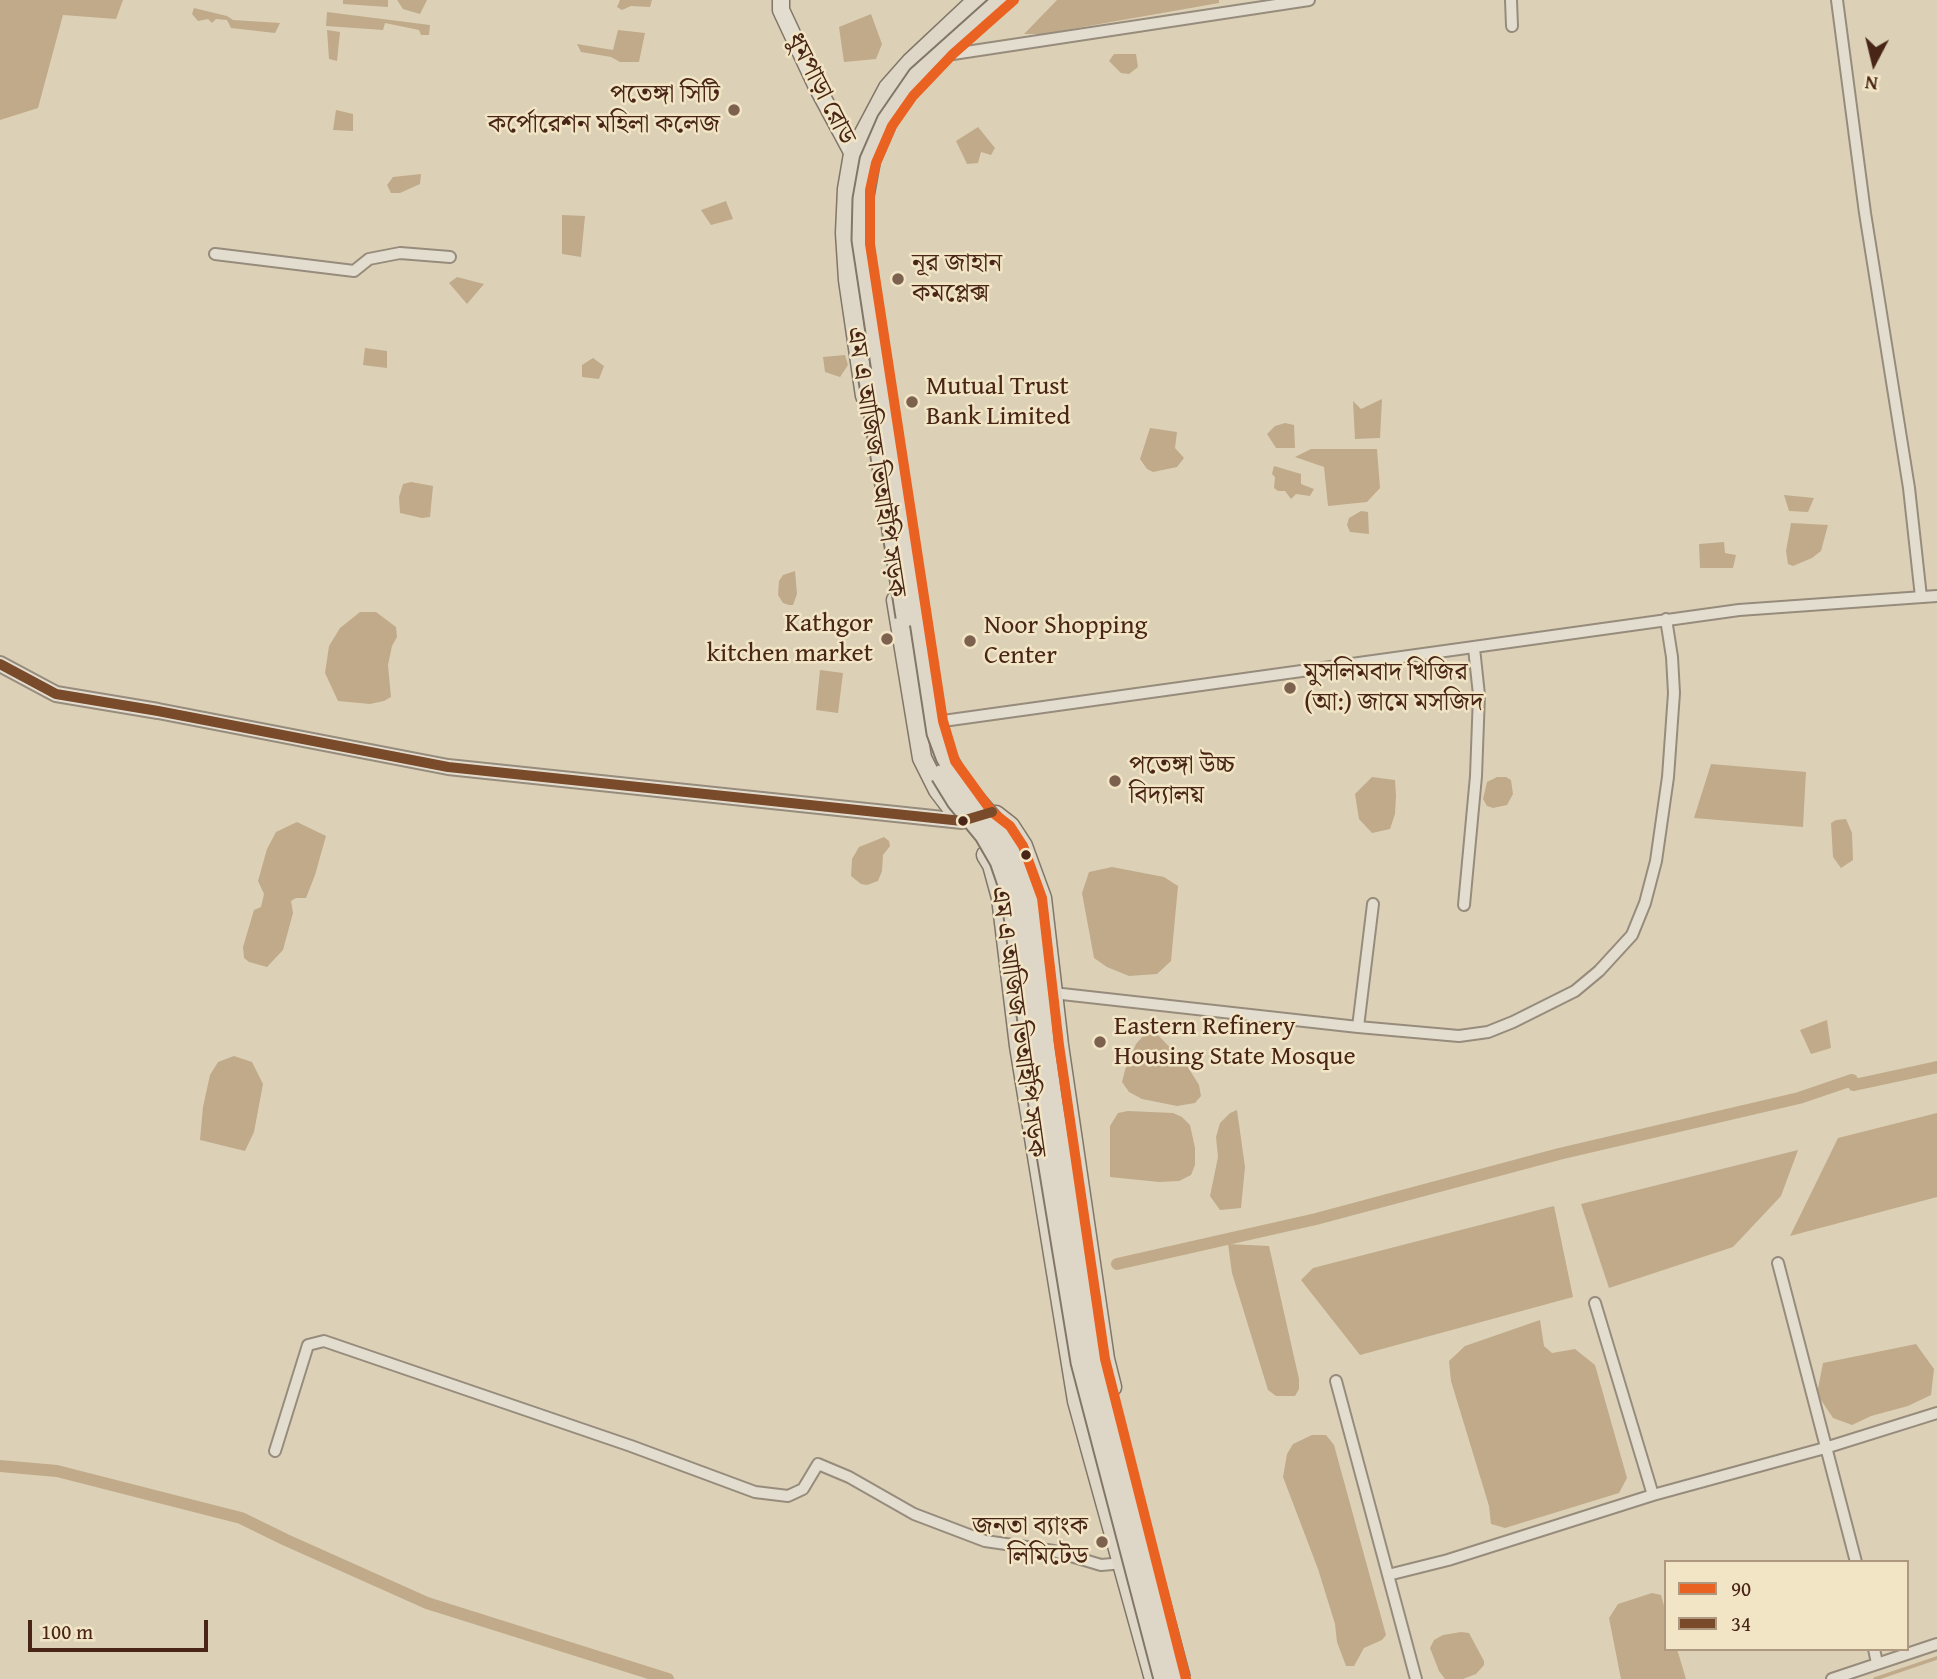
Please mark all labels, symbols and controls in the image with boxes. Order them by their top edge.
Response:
street label: ধুমপাড়া রোড [779,28,861,150]
north arrow [1839,28,1909,98]
text: N [1863,69,1879,99]
place label: পতেঙ্গা সিটি কর্পোরেশন মহিলা কলেজ [488,79,720,140]
marker: পতেঙ্গা সিটি কর্পোরেশন মহিলা কলেজ [726,102,742,118]
place label: নূর জাহান কমপ্লেক্স [912,248,1002,310]
marker: নূর জাহান কমপ্লেক্স [890,271,906,287]
street label: এম এ আজিজ ভিআইপি সড়ক [838,325,912,599]
place label: Mutual Trust Bank Limited [926,371,1070,432]
marker: Mutual Trust Bank Limited [904,394,920,410]
place label: Kathgor kitchen market [707,608,873,670]
place label: Noor Shopping Center [984,610,1147,672]
marker: Kathgor kitchen market [879,631,895,647]
marker: Noor Shopping Center [962,633,978,649]
place label: মুসলিমবাদ খিজির (আ:) জামে মসজিদ [1304,657,1483,718]
marker: মুসলিমবাদ খিজির (আ:) জামে মসজিদ [1282,680,1298,696]
place label: পতেঙ্গা উচ্চ বিদ্যালয় [1129,750,1235,812]
marker: পতেঙ্গা উচ্চ বিদ্যালয় [1107,773,1123,789]
unlabelled marker [956,814,970,828]
unlabelled marker [1019,848,1033,862]
street label: এম এ আজিজ ভিআইপি সড়ক [983,884,1051,1160]
place label: Eastern Refinery Housing State Mosque [1114,1011,1356,1072]
marker: Eastern Refinery Housing State Mosque [1092,1034,1108,1050]
place label: জনতা ব্যাংক লিমিটেড [972,1511,1088,1572]
marker: জনতা ব্যাংক লিমিটেড [1094,1534,1110,1550]
legend [1664,1560,1909,1651]
text: 90 [1731,1573,1751,1604]
scale bar [32,1606,212,1650]
text: 34 [1731,1608,1751,1639]
text: 100 m [41,1616,93,1647]

